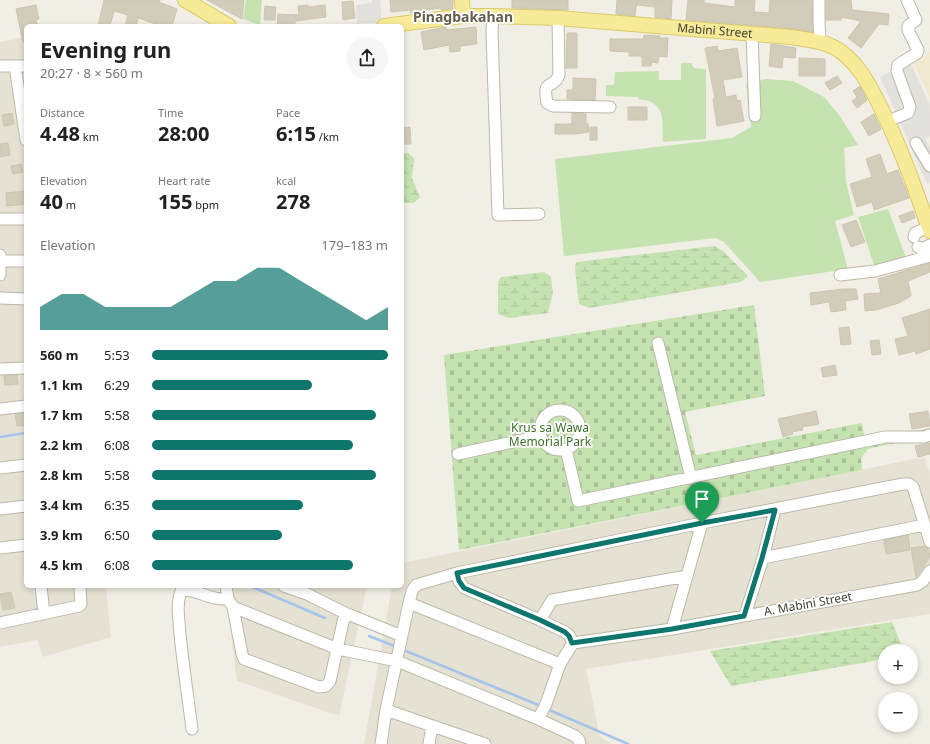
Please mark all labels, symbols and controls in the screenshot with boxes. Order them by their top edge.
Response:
district label: Pinagbakahan [413,7,513,26]
street label: Mabini Street [677,19,754,42]
text: Evening run [40,34,171,64]
button: share [346,37,388,79]
text: 20:27 · 8 × 560 m [40,64,143,82]
text: Distance [40,105,85,120]
text: Time [158,105,183,120]
text: Pace [276,105,300,120]
text: 4.48 [40,120,80,147]
text: 28:00 [158,120,209,147]
text: 6:15 [276,120,316,147]
text: km [80,129,99,144]
text: /km [316,129,339,144]
text: Elevation [40,173,87,188]
text: Heart rate [158,173,211,188]
text: kcal [276,173,296,188]
text: 40 [40,188,63,215]
text: 155 [158,188,192,215]
text: 278 [276,188,310,215]
text: m [63,197,76,212]
text: bpm [192,197,219,212]
text: Elevation [40,236,96,254]
text: 179–183 m [321,236,388,254]
text: 560 m [40,346,78,364]
text: 5:53 [104,346,130,364]
text: 1.1 km [40,376,83,394]
text: 6:29 [104,376,130,394]
text: 1.7 km [40,406,83,424]
text: 5:58 [104,406,130,424]
park label: Krus sa Wawa Memorial Park [509,419,592,450]
text: 2.2 km [40,436,83,454]
text: 6:08 [104,436,130,454]
text: 2.8 km [40,466,83,484]
text: 5:58 [104,466,130,484]
pin [685,482,719,523]
icon: arrive [691,488,713,510]
text: 3.4 km [40,496,83,514]
text: 6:35 [104,496,130,514]
text: 3.9 km [40,526,83,544]
text: 6:50 [104,526,130,544]
text: 4.5 km [40,556,83,574]
text: 6:08 [104,556,130,574]
street label: A. Mabini Street [762,587,854,620]
map controls [878,644,918,732]
button: + [878,644,918,684]
button: − [878,692,918,732]

